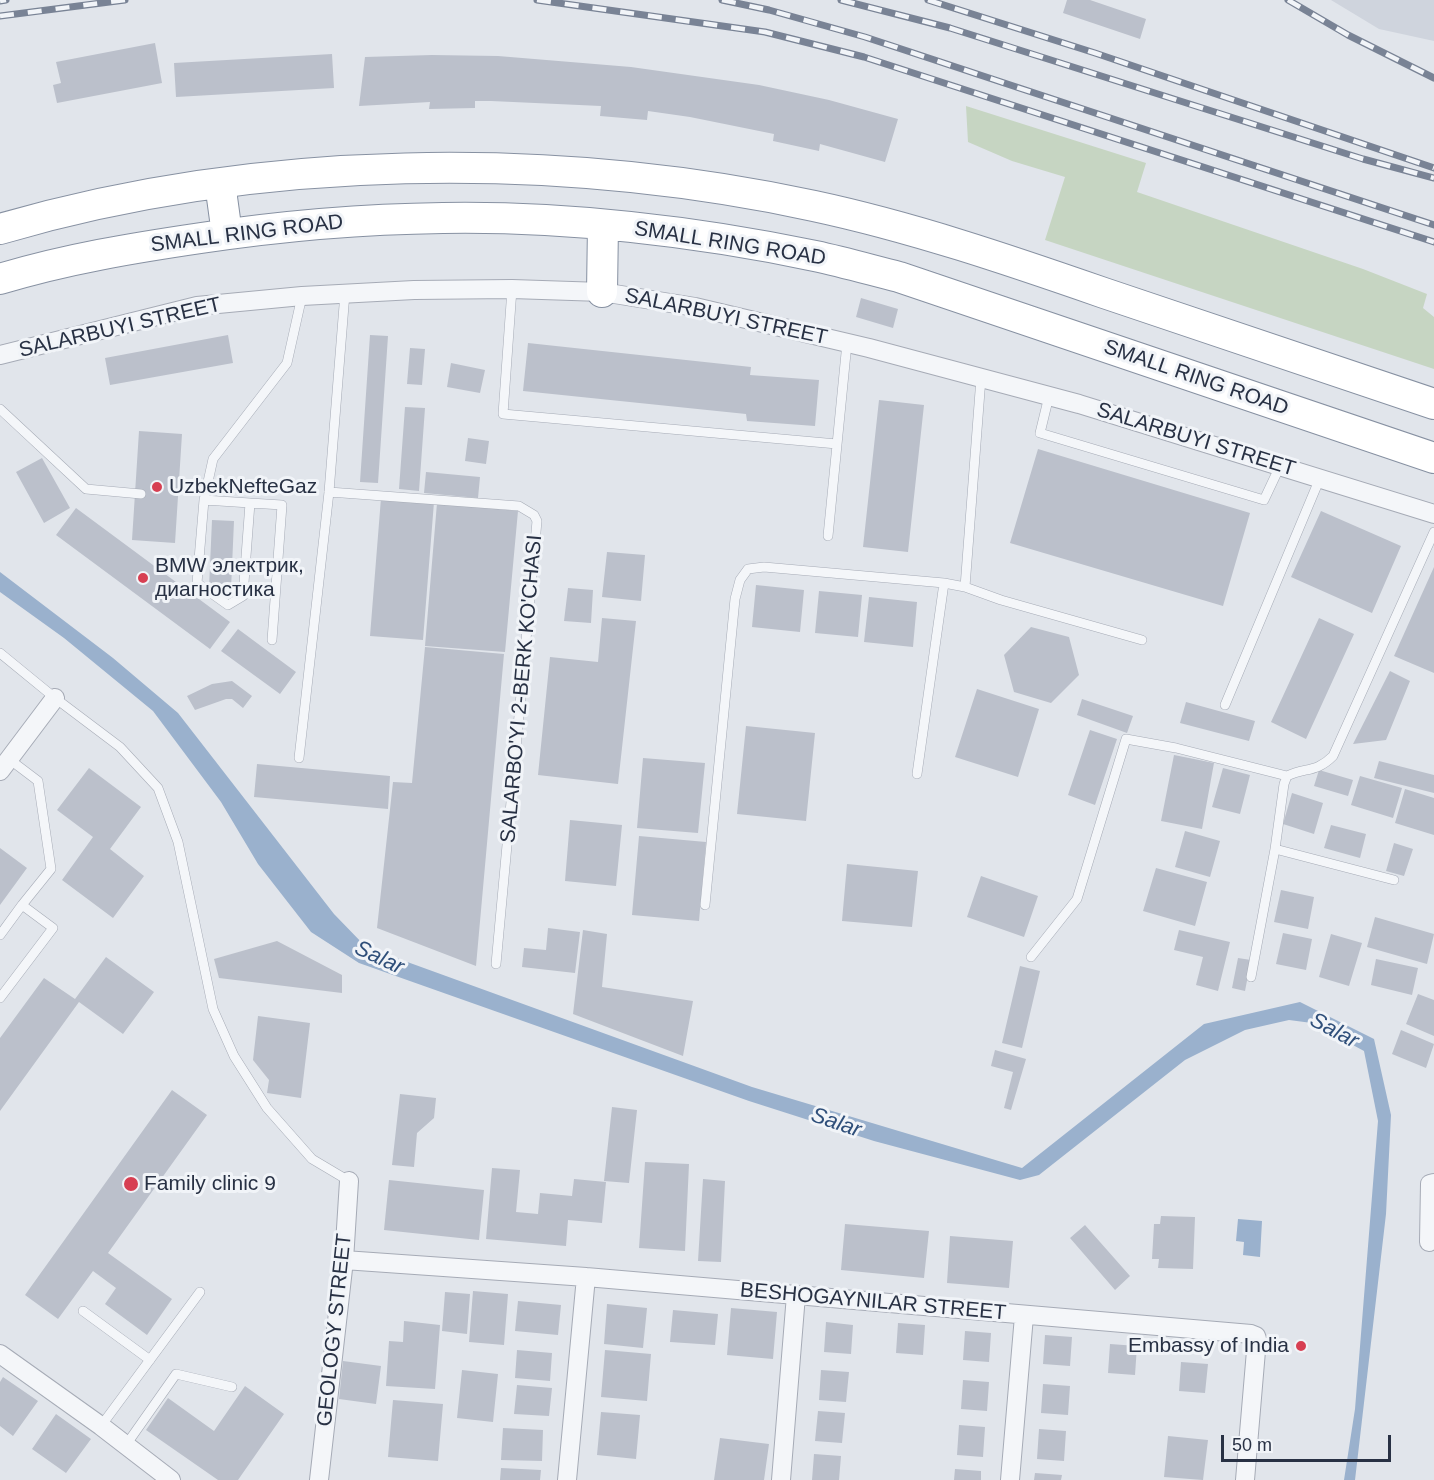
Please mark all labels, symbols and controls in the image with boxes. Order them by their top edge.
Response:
street label: SMALL RING ROAD [149,210,345,258]
street label: SMALL RING ROAD [632,216,828,272]
street label: SALARBUYI STREET [622,283,830,351]
street label: SALARBUYI STREET [17,292,223,364]
street label: SMALL RING ROAD [1100,335,1292,421]
street label: SALARBUYI STREET [1094,398,1298,482]
place label: UzbekNefteGaz [169,474,317,500]
marker: UzbekNefteGaz [150,480,164,494]
street label: SALARBO'YI 2-BERK KO'CHASI [496,534,548,844]
place label: BMW электрик, диагностика [155,553,304,603]
marker: BMW электрик, диагностика [136,571,150,585]
water label: Salar [350,935,408,981]
water label: Salar [1305,1007,1363,1055]
water label: Salar [807,1102,865,1144]
place label: Family clinic 9 [144,1171,276,1197]
marker: Family clinic 9 [122,1175,140,1193]
street label: GEOLOGY STREET [312,1232,358,1428]
street label: BESHOGAYNILAR STREET [739,1278,1007,1326]
place label: Embassy of India [1128,1333,1289,1359]
marker: Embassy of India [1294,1339,1308,1353]
scale bar [1224,1423,1394,1461]
text: 50 m [1232,1435,1272,1455]

